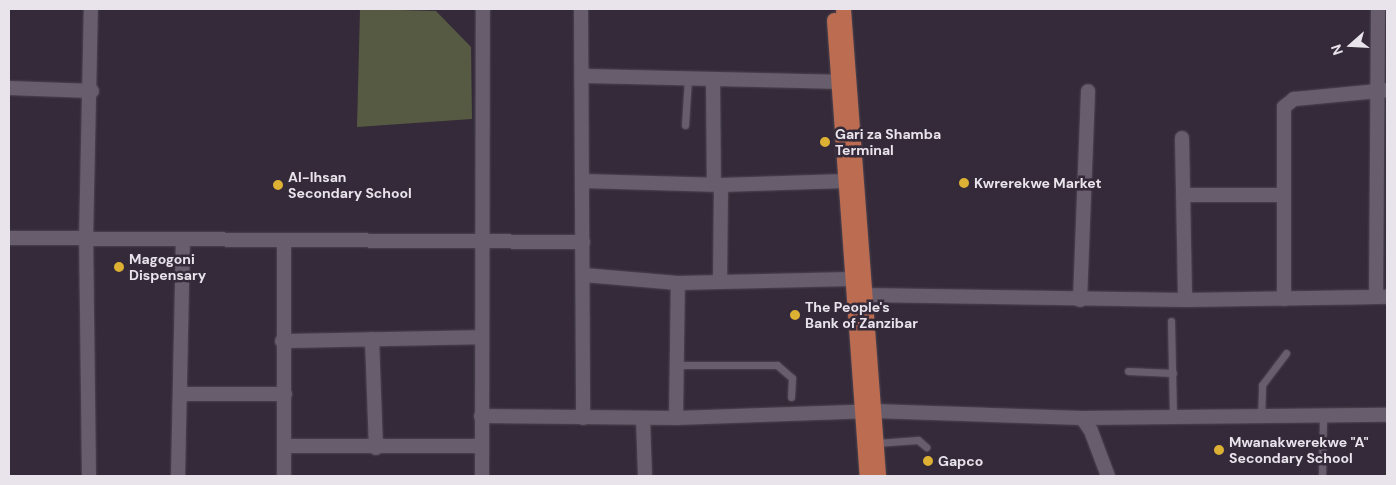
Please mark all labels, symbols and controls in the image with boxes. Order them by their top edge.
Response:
north arrow [1326,20,1376,70]
text: N [1327,42,1347,58]
place label: Gari za Shamba Terminal [835,126,941,158]
marker: Gari za Shamba Terminal [819,136,831,148]
place label: Al-Ihsan Secondary School [288,169,412,202]
place label: Kwrerekwe Market [974,175,1102,191]
marker: Kwrerekwe Market [958,177,970,189]
marker: Al-Ihsan Secondary School [272,179,284,191]
place label: Magogoni Dispensary [129,251,206,284]
marker: Magogoni Dispensary [113,261,125,273]
place label: The People's Bank of Zanzibar [805,299,918,332]
marker: The People's Bank of Zanzibar [789,309,801,321]
place label: Mwanakwerekwe "A" Secondary School [1229,434,1369,467]
marker: Mwanakwerekwe "A" Secondary School [1213,444,1225,456]
place label: Gapco [938,453,983,469]
marker: Gapco [922,455,934,467]

